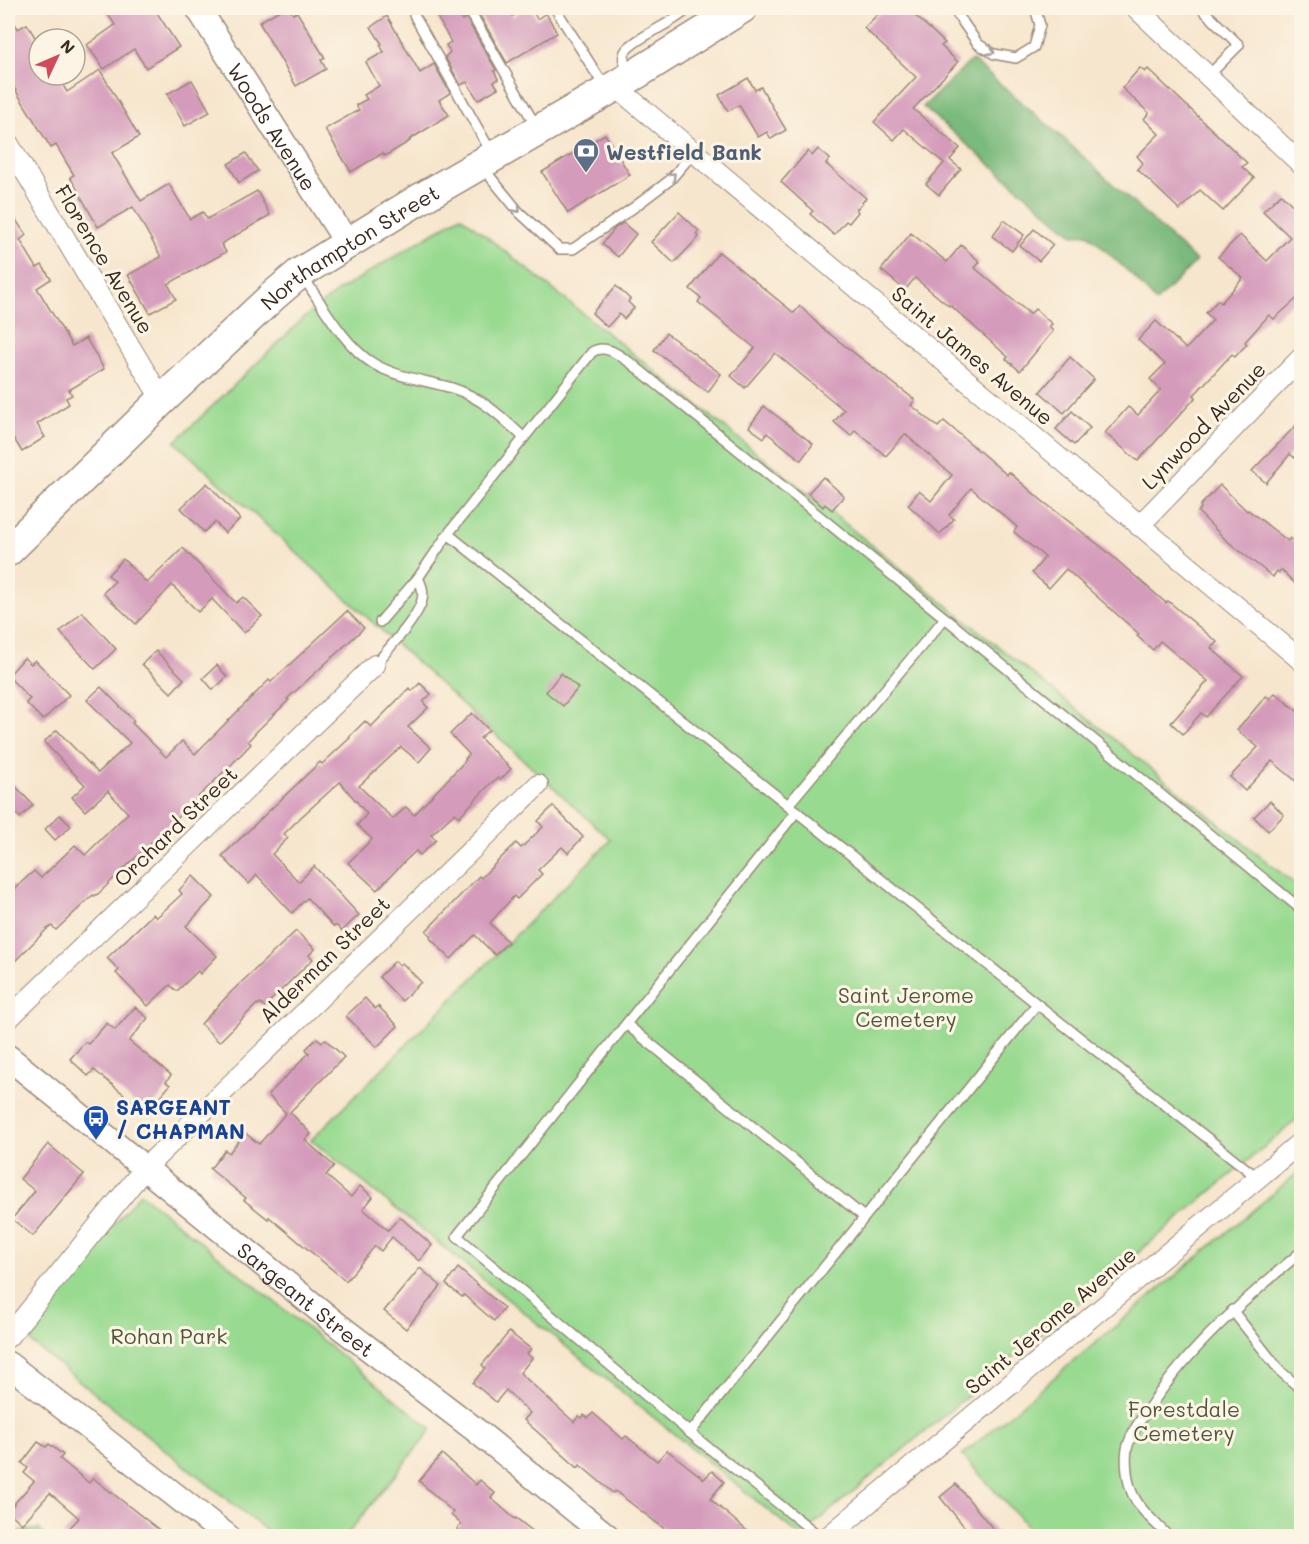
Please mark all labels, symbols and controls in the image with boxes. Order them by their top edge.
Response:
north arrow [27,27,87,87]
text: N [56,35,80,58]
one-way arrow [984,43,995,55]
street label: Woods Avenue [222,57,324,195]
bank icon: Westfield Bank [571,136,601,174]
place label: Westfield Bank [606,138,762,165]
one-way arrow [665,173,676,183]
street label: Northampton Street [254,178,444,315]
street label: Florence Avenue [50,179,160,339]
one-way arrow [510,202,521,213]
street label: Saint James Avenue [887,279,1059,431]
street label: Lynwood Avenue [1135,355,1271,495]
street label: Orchard Street [107,760,243,892]
street label: Alderman Street [253,890,395,1028]
park label: Saint Jerome Cemetery [838,981,974,1032]
place label: SARGEANT / CHAPMAN [116,1093,245,1144]
bus stop icon: SARGEANT / CHAPMAN [81,1103,111,1141]
street label: Sargeant Street [232,1236,380,1362]
street label: Saint Jerome Avenue [959,1240,1141,1400]
park label: Rohan Park [111,1322,227,1349]
park label: Forestdale Cemetery [1128,1395,1240,1446]

